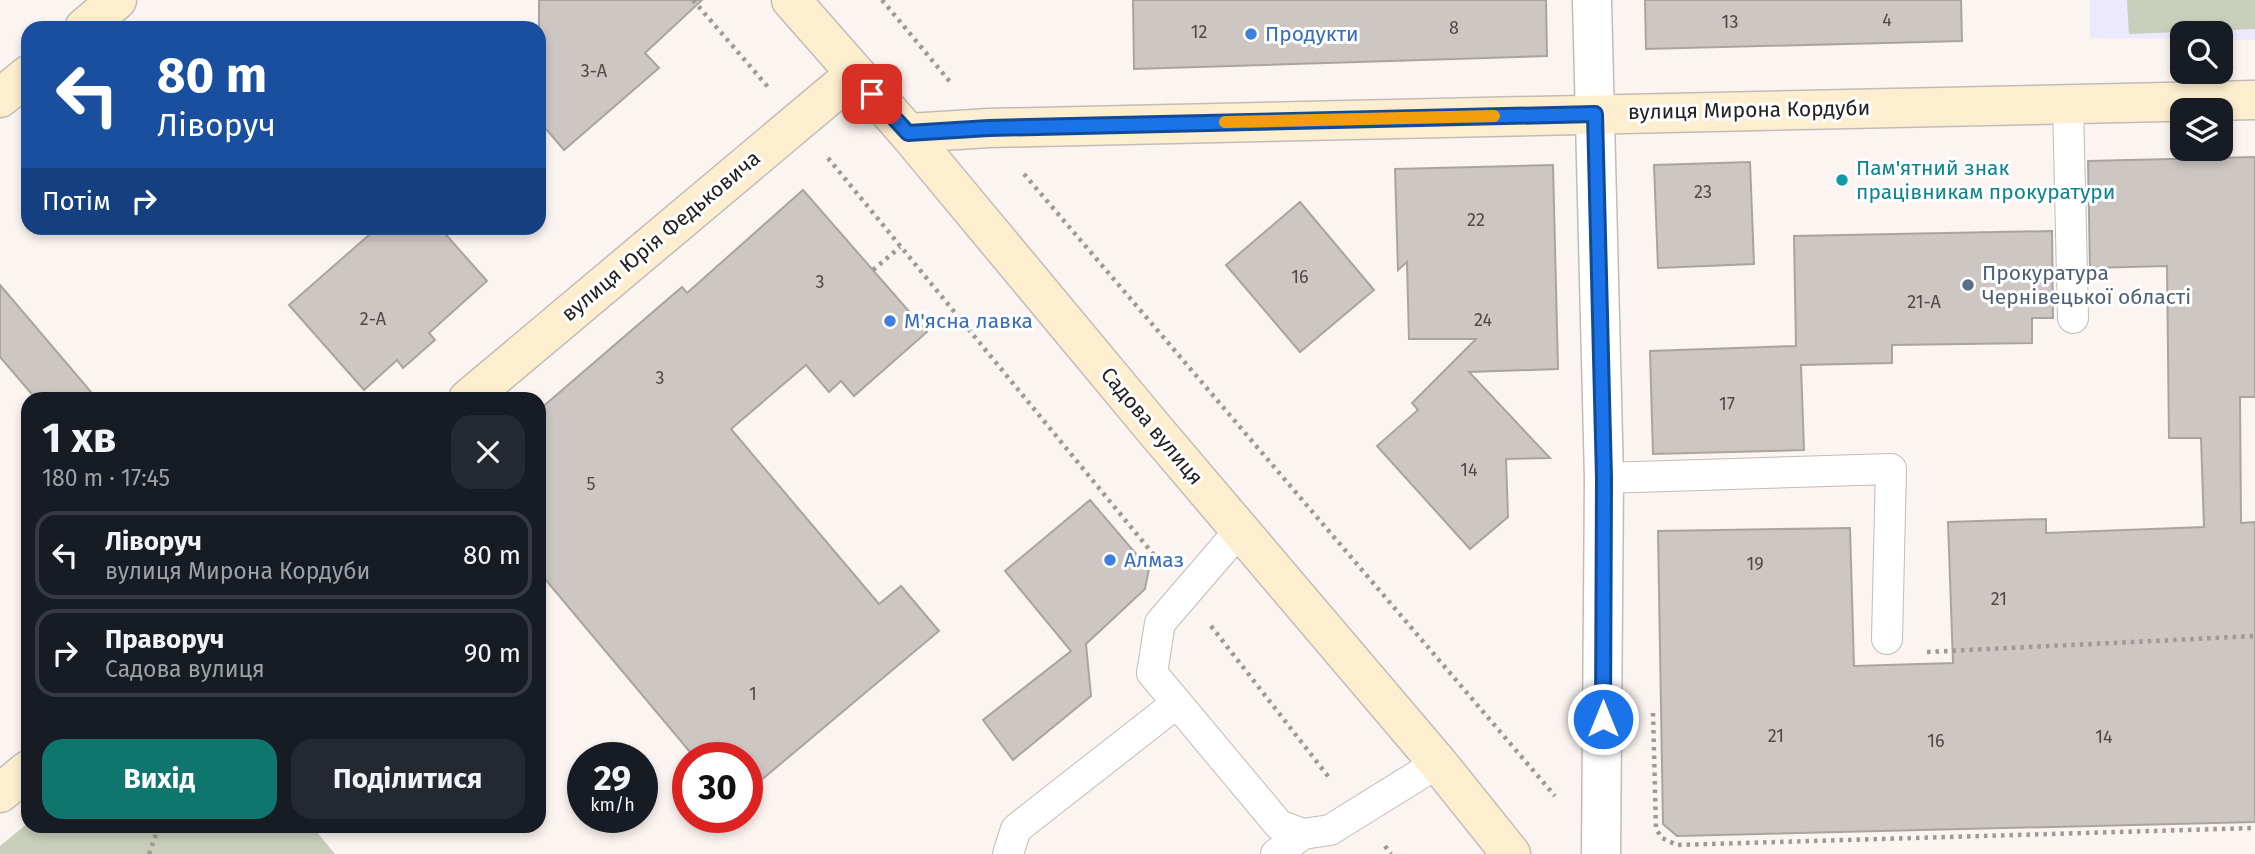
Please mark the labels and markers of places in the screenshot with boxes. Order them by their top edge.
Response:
place label: Продукти [1265,21,1359,47]
marker: Продукти [1243,26,1259,42]
pin [842,64,902,124]
place label: Пам'ятний знак працівникам прокуратури [1856,155,2115,205]
marker: Пам'ятний знак працівникам прокуратури [1834,172,1850,188]
place label: Прокуратура Чернівецької області [1982,260,2191,310]
marker: Прокуратура Чернівецької області [1960,277,1976,293]
place label: М'ясна лавка [904,308,1033,334]
marker: М'ясна лавка [882,313,898,329]
place label: Алмаз [1124,547,1184,573]
marker: Алмаз [1102,552,1118,568]

